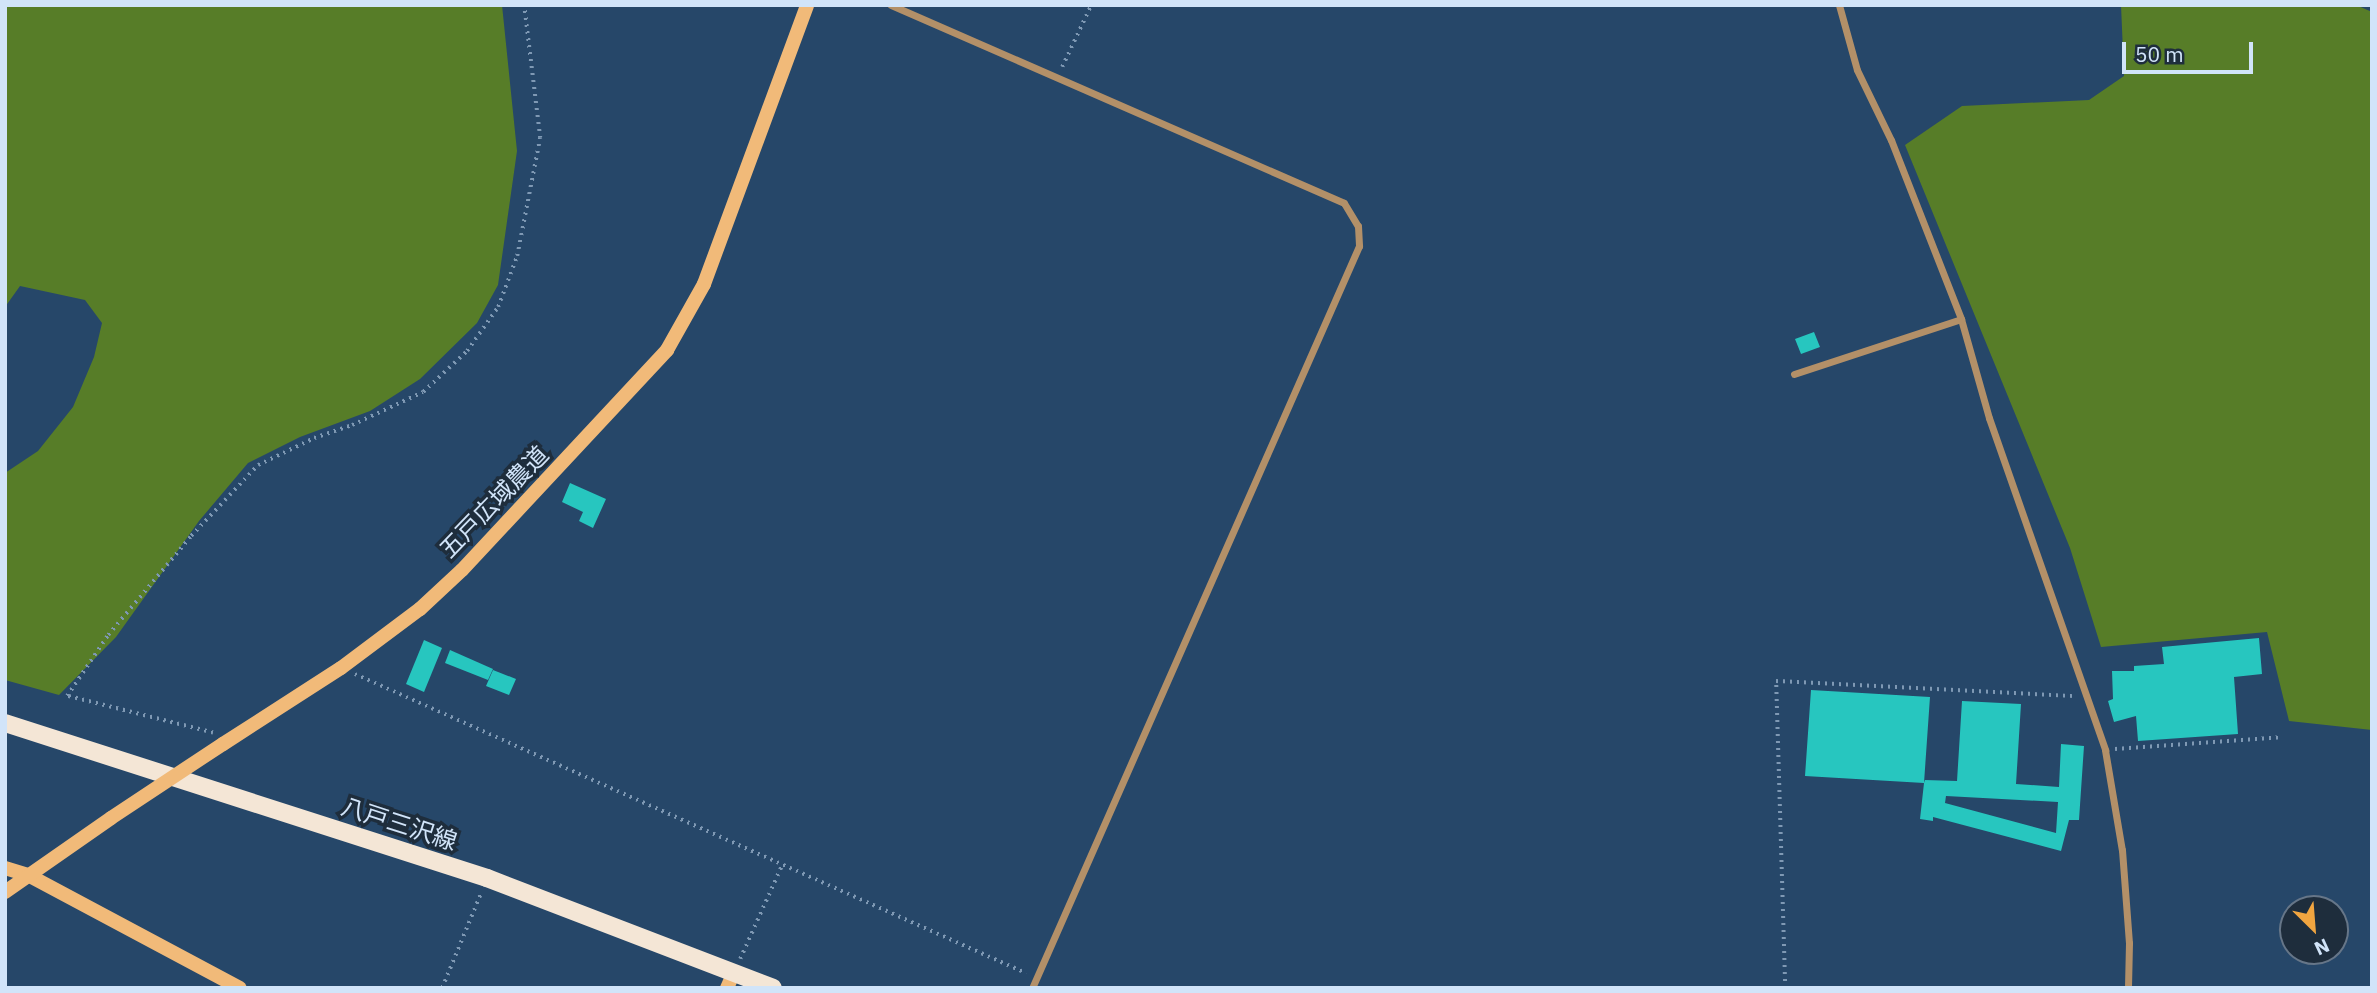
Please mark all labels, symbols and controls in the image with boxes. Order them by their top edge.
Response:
scale bar [2125,28,2256,72]
text: 50 m [2135,40,2184,68]
street label: 五戸広域農道 [434,440,554,564]
street label: 八戸三沢線 [337,792,461,856]
north arrow [2279,895,2349,965]
text: N [2311,933,2333,961]

